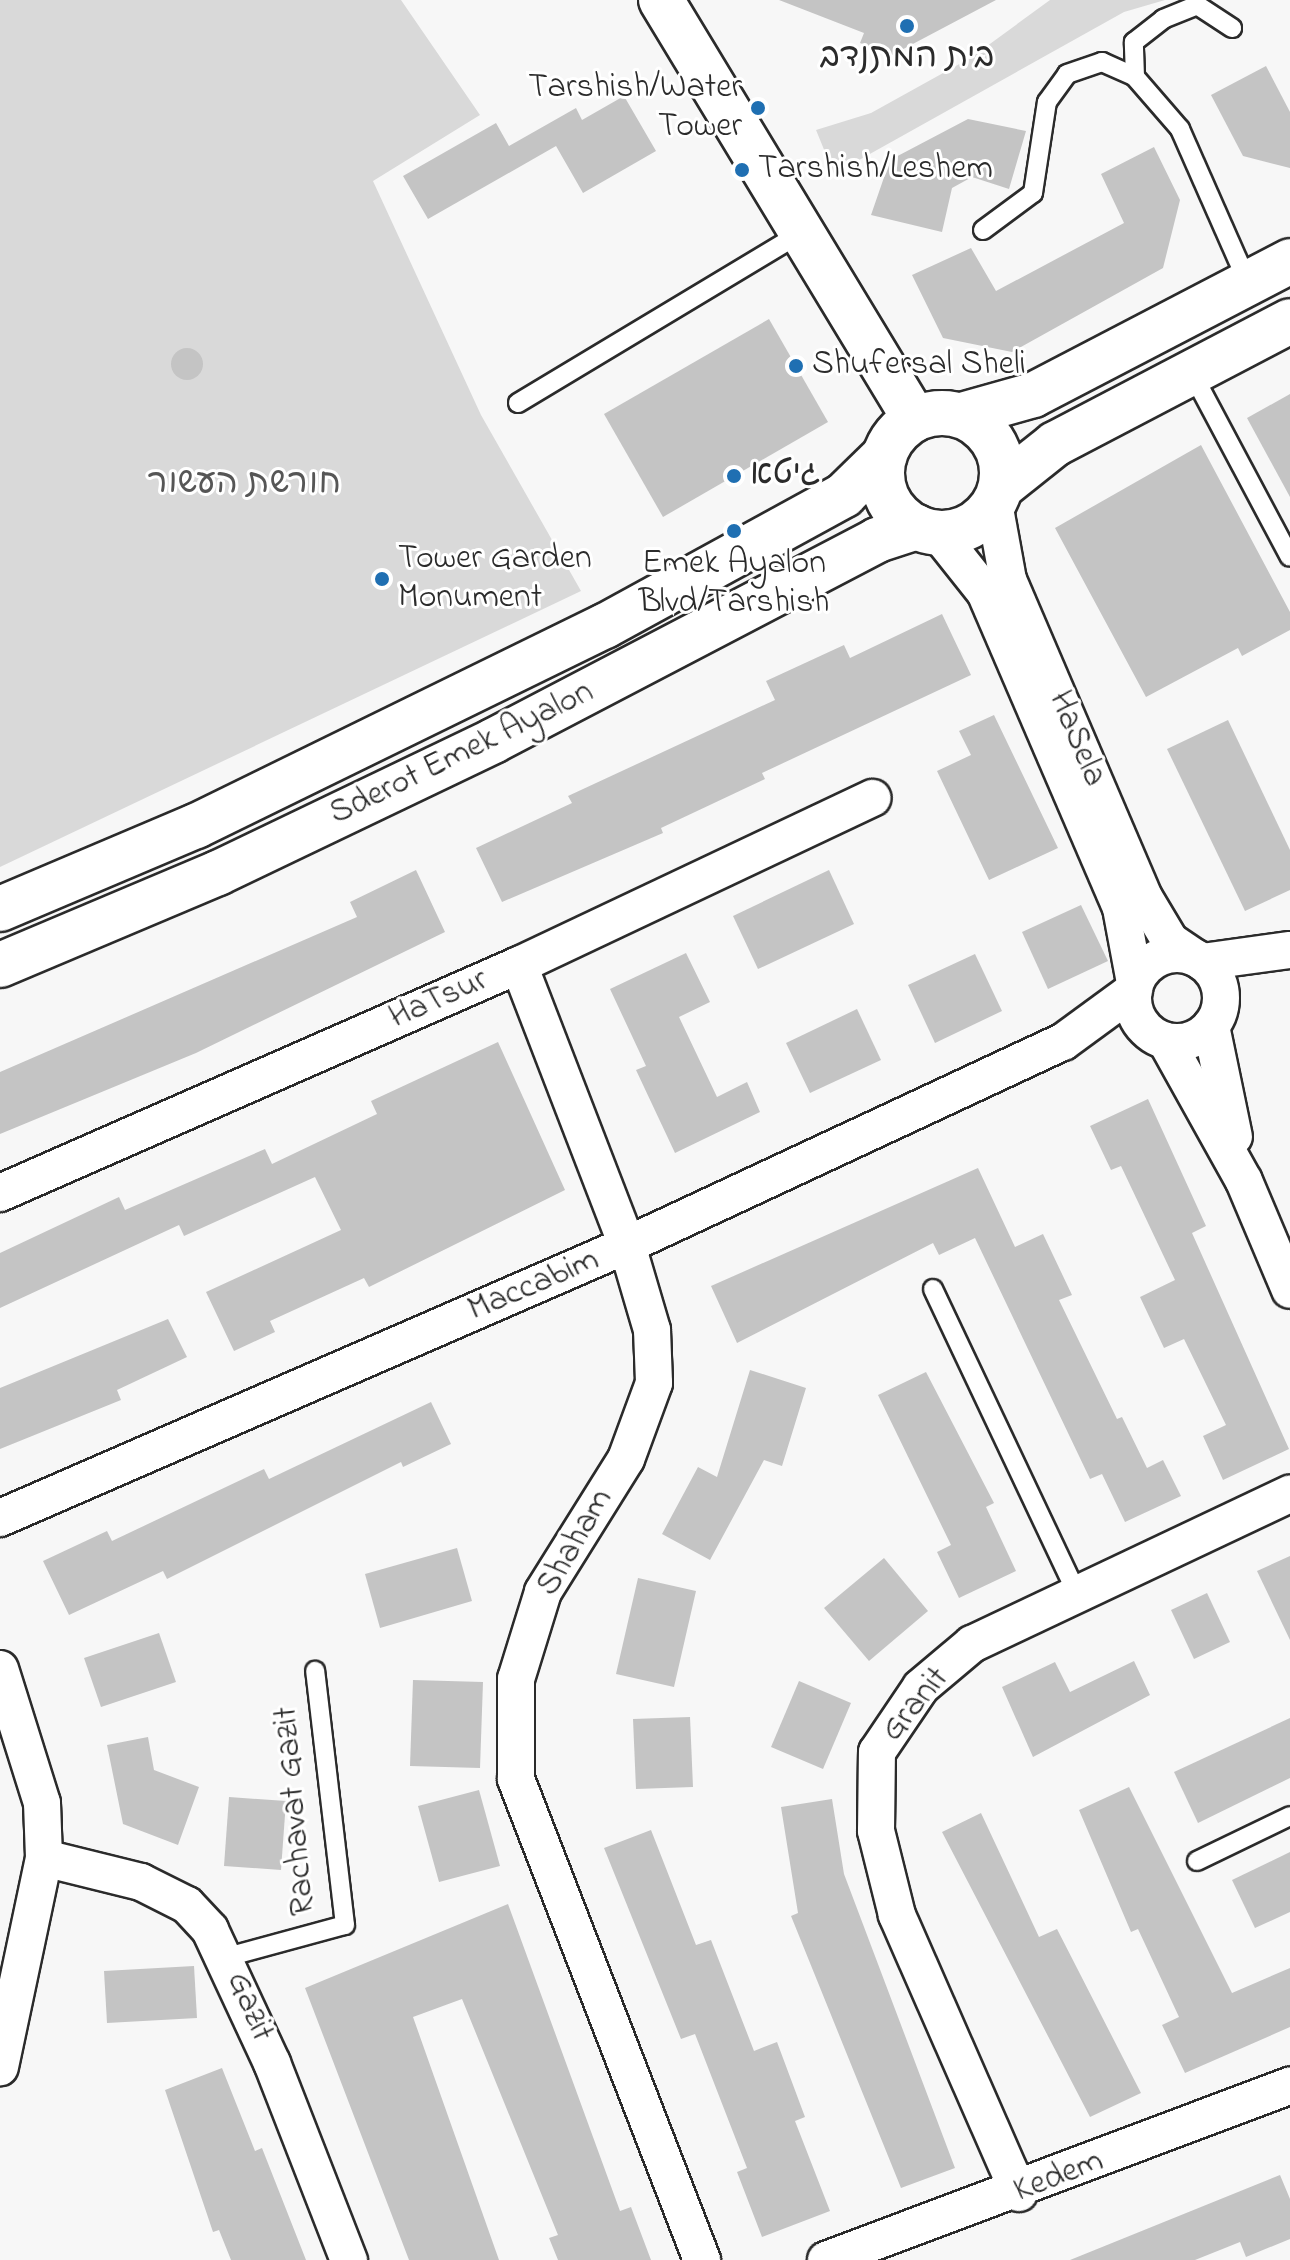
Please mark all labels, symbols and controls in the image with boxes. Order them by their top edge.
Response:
marker: בית המתנדב [898,17,916,35]
place label: בית המתנדב [820,39,994,79]
place label: Tarshish/Water Tower [528,68,742,148]
marker: Tarshish/Water Tower [749,99,767,117]
place label: Tarshish/Leshem [758,150,993,190]
marker: Tarshish/Leshem [733,161,751,179]
place label: Shufersal Sheli [812,346,1026,386]
marker: Shufersal Sheli [787,357,805,375]
place label: גיטא [750,456,821,496]
park label: חורשת העשור [147,465,341,505]
marker: גיטא [725,467,743,485]
marker: Emek Ayalon Blvd/Tarshish [725,522,743,540]
place label: Tower Garden Monument [398,539,592,618]
place label: Emek Ayalon Blvd/Tarshish [639,544,829,624]
marker: Tower Garden Monument [373,570,391,588]
street label: Sderot Emek Ayalon [324,672,600,836]
street label: HaSela [1038,685,1114,793]
street label: HaTsur [384,960,494,1040]
street label: Maccabim [463,1240,605,1332]
street label: Shaham [529,1482,623,1604]
street label: Granit [873,1660,959,1750]
street label: Rachavat Gazit [267,1705,325,1917]
street label: Gazit [216,1966,282,2048]
street label: Kedem [1009,2141,1109,2213]

